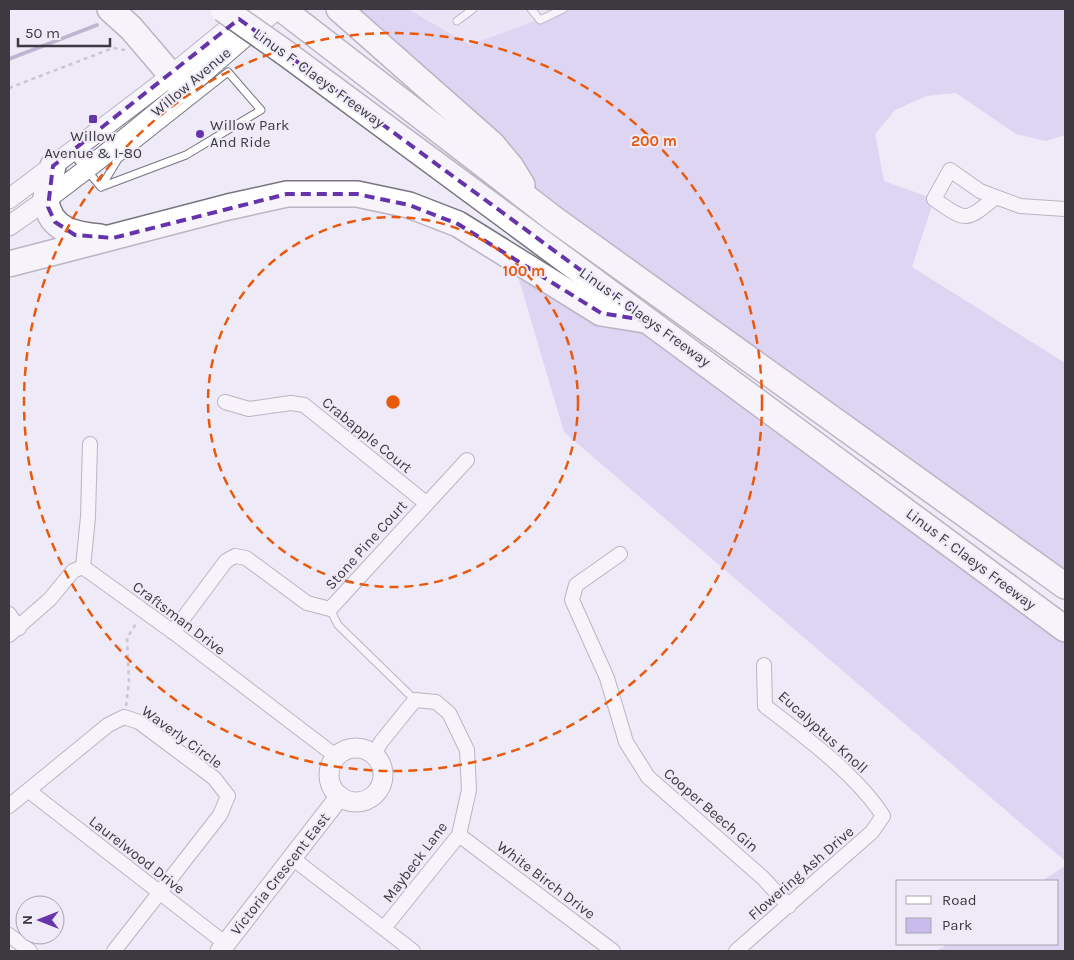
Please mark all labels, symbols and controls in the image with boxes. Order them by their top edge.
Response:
scale bar [18,15,110,47]
text: 50 m [25,24,60,42]
street label: Linus F. Claeys Freeway [250,24,388,132]
street label: Willow Avenue [148,44,234,120]
marker: Willow Avenue & I-80 [87,113,99,125]
place label: Willow Park And Ride [210,116,289,151]
place label: Willow Avenue & I-80 [44,127,142,162]
marker: Willow Park And Ride [194,128,206,140]
text: 200 m [631,132,677,150]
text: 100 m [503,262,545,280]
street label: Linus F. Claeys Freeway [576,263,714,371]
street label: Crabapple Court [318,393,416,477]
centre of rings [384,393,402,411]
street label: Stone Pine Court [321,496,411,593]
street label: Linus F. Claeys Freeway [903,504,1039,614]
street label: Craftsman Drive [129,577,229,659]
street label: Eucalyptus Knoll [774,687,872,777]
street label: Waverly Circle [138,702,226,772]
street label: Cooper Beech Gin [660,764,762,856]
street label: Victoria Crescent East [227,809,334,939]
street label: Laurelwood Drive [86,812,188,898]
street label: Maybeck Lane [379,818,451,906]
street label: Flowering Ash Drive [745,822,857,924]
street label: White Birch Drive [493,837,599,923]
legend [896,880,1059,945]
text: Road [942,891,977,909]
north arrow [15,895,65,945]
text: N [19,915,36,925]
text: Park [942,916,972,934]

